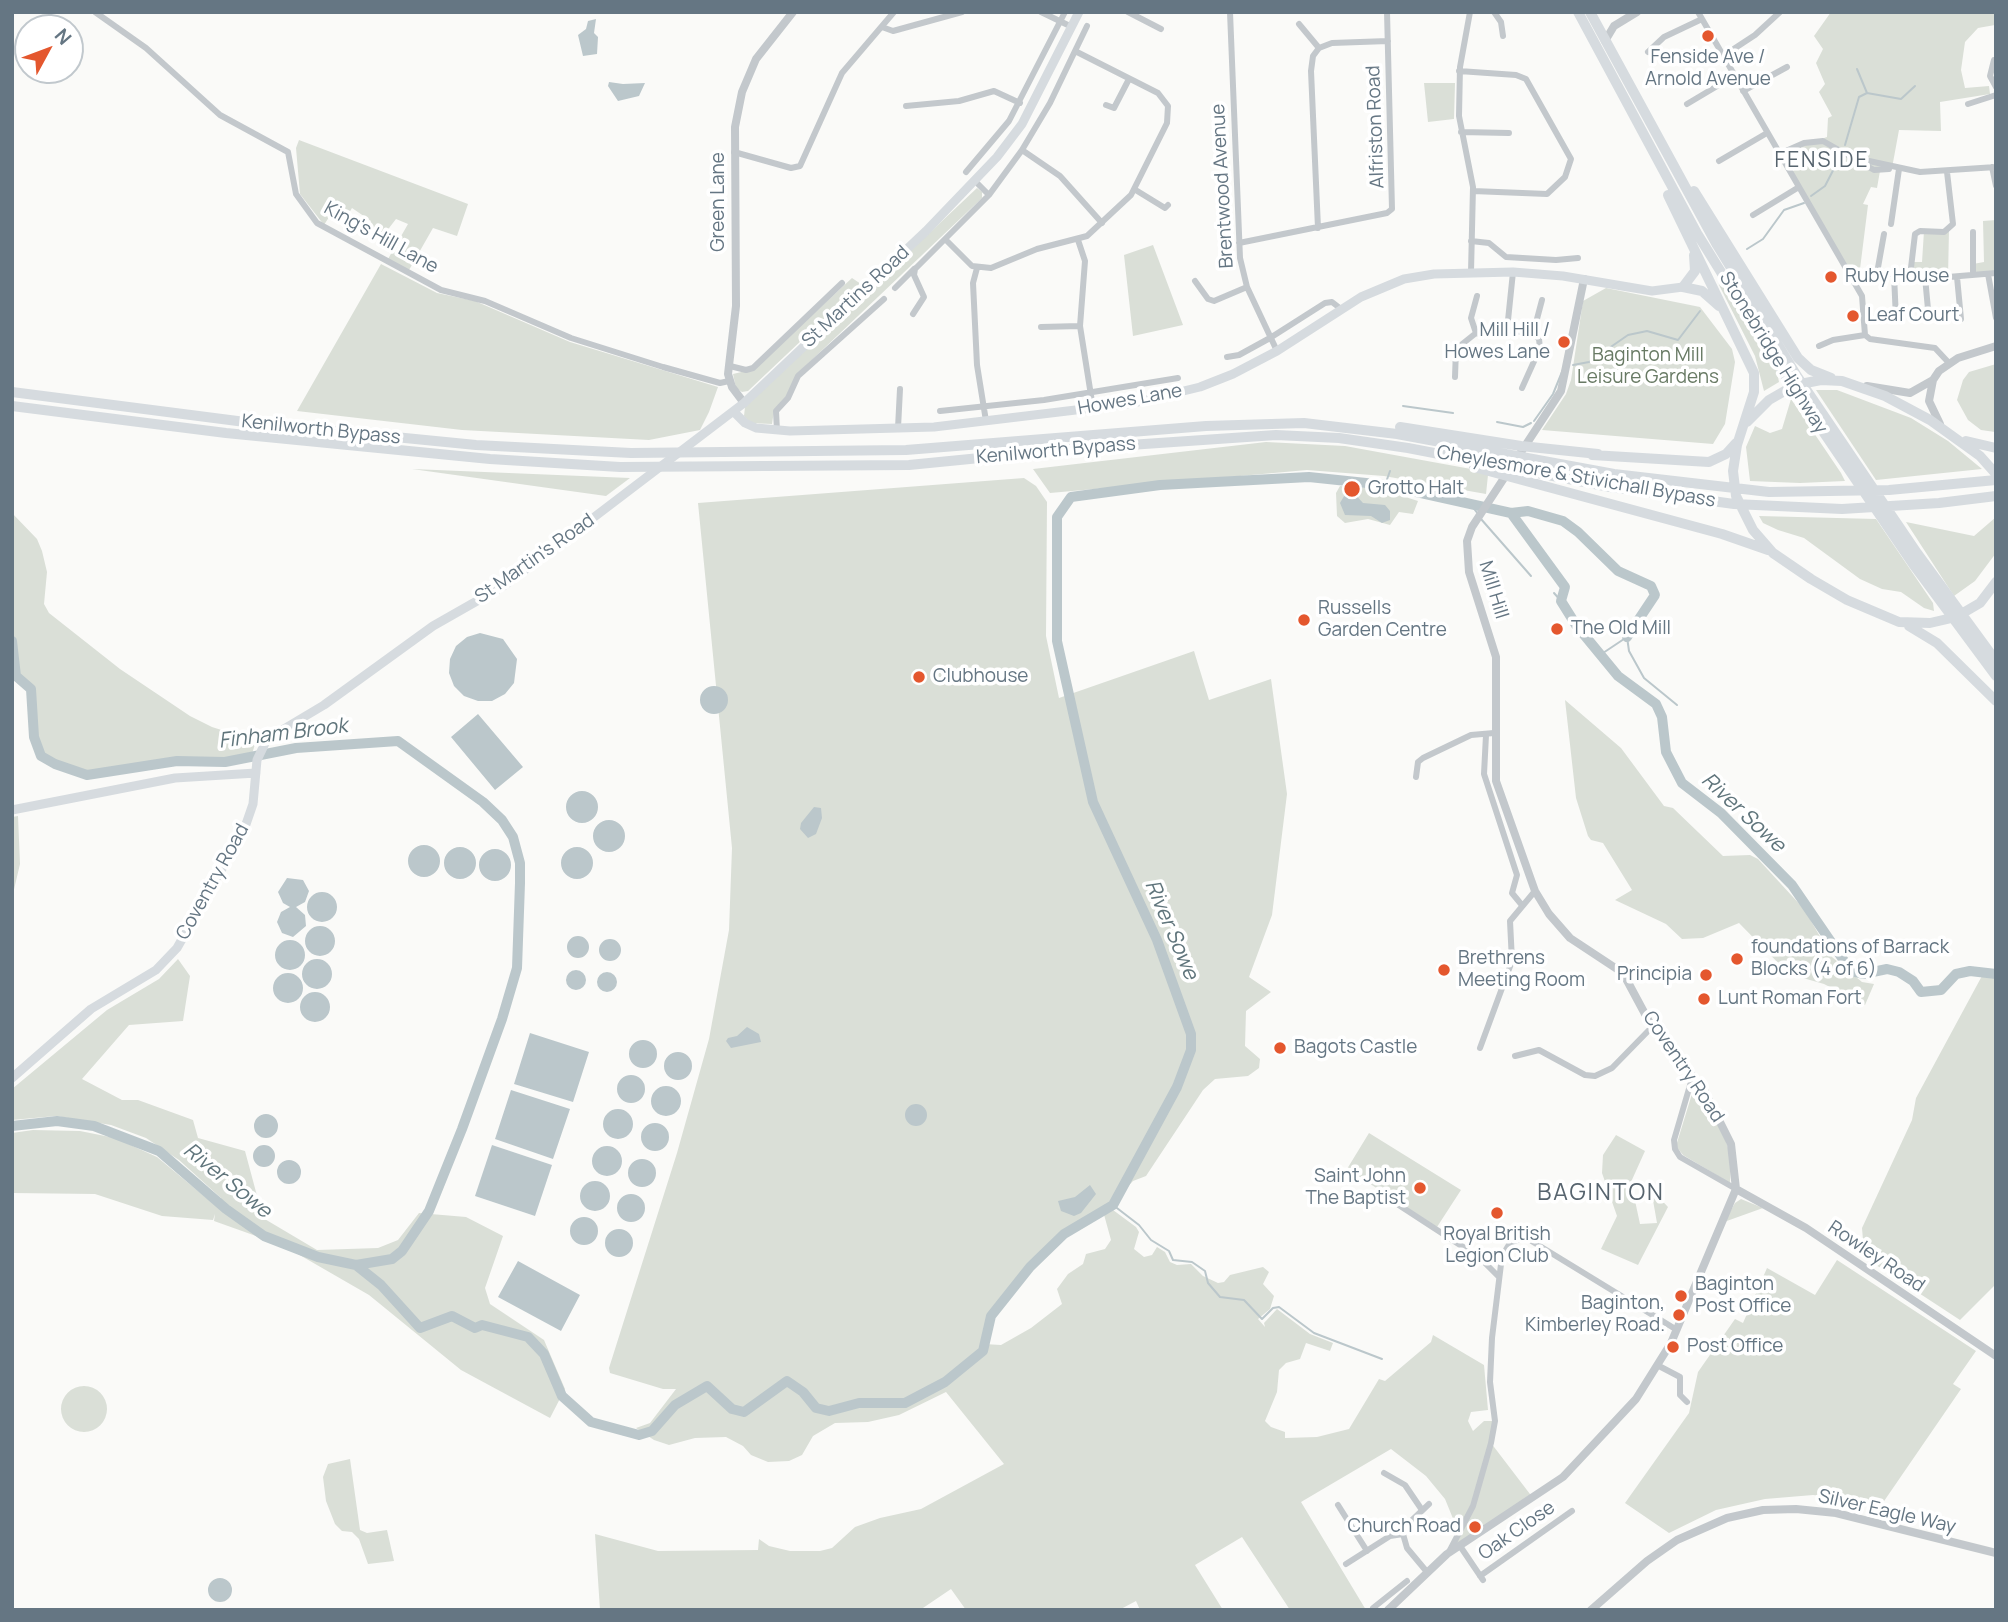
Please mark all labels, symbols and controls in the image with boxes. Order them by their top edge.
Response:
north arrow [14,14,84,84]
text: N [49,23,78,50]
marker: Fenside Ave / Arnold Avenue [1700,28,1716,44]
place label: Fenside Ave / Arnold Avenue [1645,47,1771,91]
street label: Alfriston Road [1362,65,1390,189]
street label: Brentwood Avenue [1207,103,1239,269]
district label: FENSIDE [1775,148,1869,174]
street label: Green Lane [708,152,730,252]
street label: King's Hill Lane [320,197,442,279]
street label: St Martins Road [798,241,914,353]
place label: Ruby House [1845,266,1949,288]
street label: Stonebridge Highway [1714,268,1832,438]
marker: Ruby House [1823,269,1839,285]
place label: Leaf Court [1867,305,1959,327]
marker: Leaf Court [1845,308,1861,324]
place label: Mill Hill / Howes Lane [1444,320,1550,364]
marker: Mill Hill / Howes Lane [1556,334,1572,350]
park label: Baginton Mill Leisure Gardens [1577,345,1719,389]
street label: Howes Lane [1076,380,1184,420]
street label: Kenilworth Bypass [240,410,402,450]
street label: Kenilworth Bypass [975,433,1137,469]
street label: Cheylesmore & Stivichall Bypass [1435,441,1717,513]
place label: Grotto Halt [1368,478,1464,500]
marker: Grotto Halt [1342,479,1362,499]
street label: St Martin's Road [471,509,599,609]
street label: Mill Hill [1473,558,1513,622]
place label: Russells Garden Centre [1318,598,1447,642]
marker: Russells Garden Centre [1296,612,1312,628]
place label: The Old Mill [1571,618,1671,640]
marker: The Old Mill [1549,621,1565,637]
place label: Clubhouse [933,666,1028,688]
marker: Clubhouse [911,669,927,685]
water label: Finham Brook [217,714,349,754]
water label: River Sowe [1696,768,1790,858]
street label: Coventry Road [172,820,254,944]
water label: River Sowe [1139,877,1203,983]
place label: foundations of Barrack Blocks (4 of 6) [1751,937,1949,981]
place label: Brethrens Meeting Room [1458,948,1585,992]
marker: foundations of Barrack Blocks (4 of 6) [1729,951,1745,967]
marker: Brethrens Meeting Room [1436,962,1452,978]
place label: Principia [1617,964,1692,986]
marker: Principia [1698,967,1714,983]
place label: Lunt Roman Fort [1718,988,1862,1010]
marker: Lunt Roman Fort [1696,991,1712,1007]
street label: Coventry Road [1637,1007,1729,1127]
place label: Bagots Castle [1294,1037,1417,1059]
marker: Bagots Castle [1272,1040,1288,1056]
water label: River Sowe [178,1138,276,1224]
place label: Saint John The Baptist [1305,1166,1406,1210]
marker: Saint John The Baptist [1412,1180,1428,1196]
district label: BAGINTON [1538,1180,1664,1208]
marker: Royal British Legion Club [1489,1205,1505,1221]
street label: Rowley Road [1823,1216,1929,1298]
place label: Royal British Legion Club [1443,1224,1551,1268]
place label: Baginton Post Office [1695,1274,1791,1318]
marker: Baginton Post Office [1673,1288,1689,1304]
place label: Baginton, Kimberley Road. [1525,1293,1665,1337]
marker: Baginton, Kimberley Road. [1671,1307,1687,1323]
place label: Post Office [1687,1336,1783,1358]
marker: Post Office [1665,1339,1681,1355]
street label: Silver Eagle Way [1816,1485,1958,1539]
street label: Oak Close [1475,1496,1559,1566]
place label: Church Road [1348,1516,1461,1538]
marker: Church Road [1467,1519,1483,1535]

